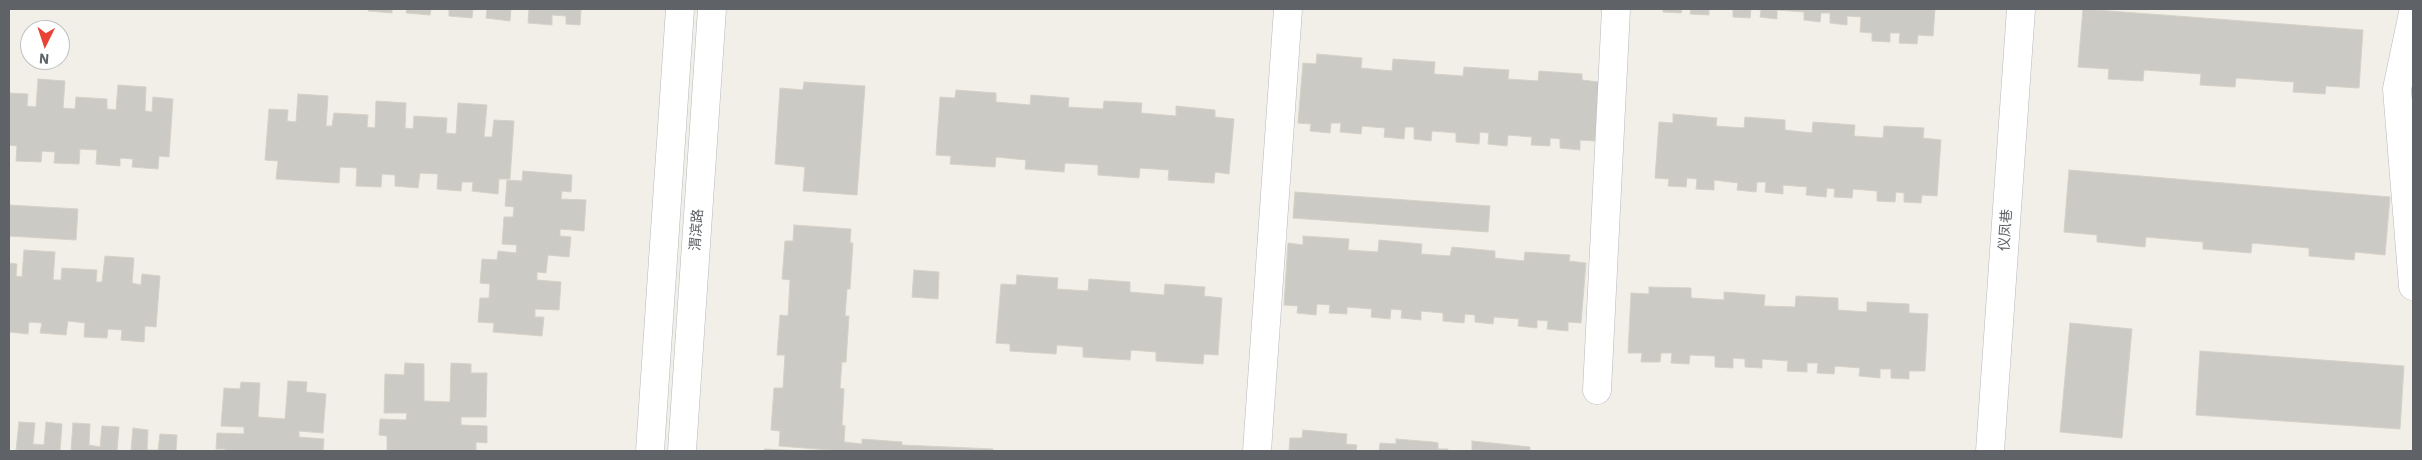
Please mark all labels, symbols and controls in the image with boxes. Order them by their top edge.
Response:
north arrow [20,20,70,70]
text: N [38,50,50,68]
street label: 渭滨路 [687,208,707,252]
street label: 仪凤巷 [1996,208,2016,252]

